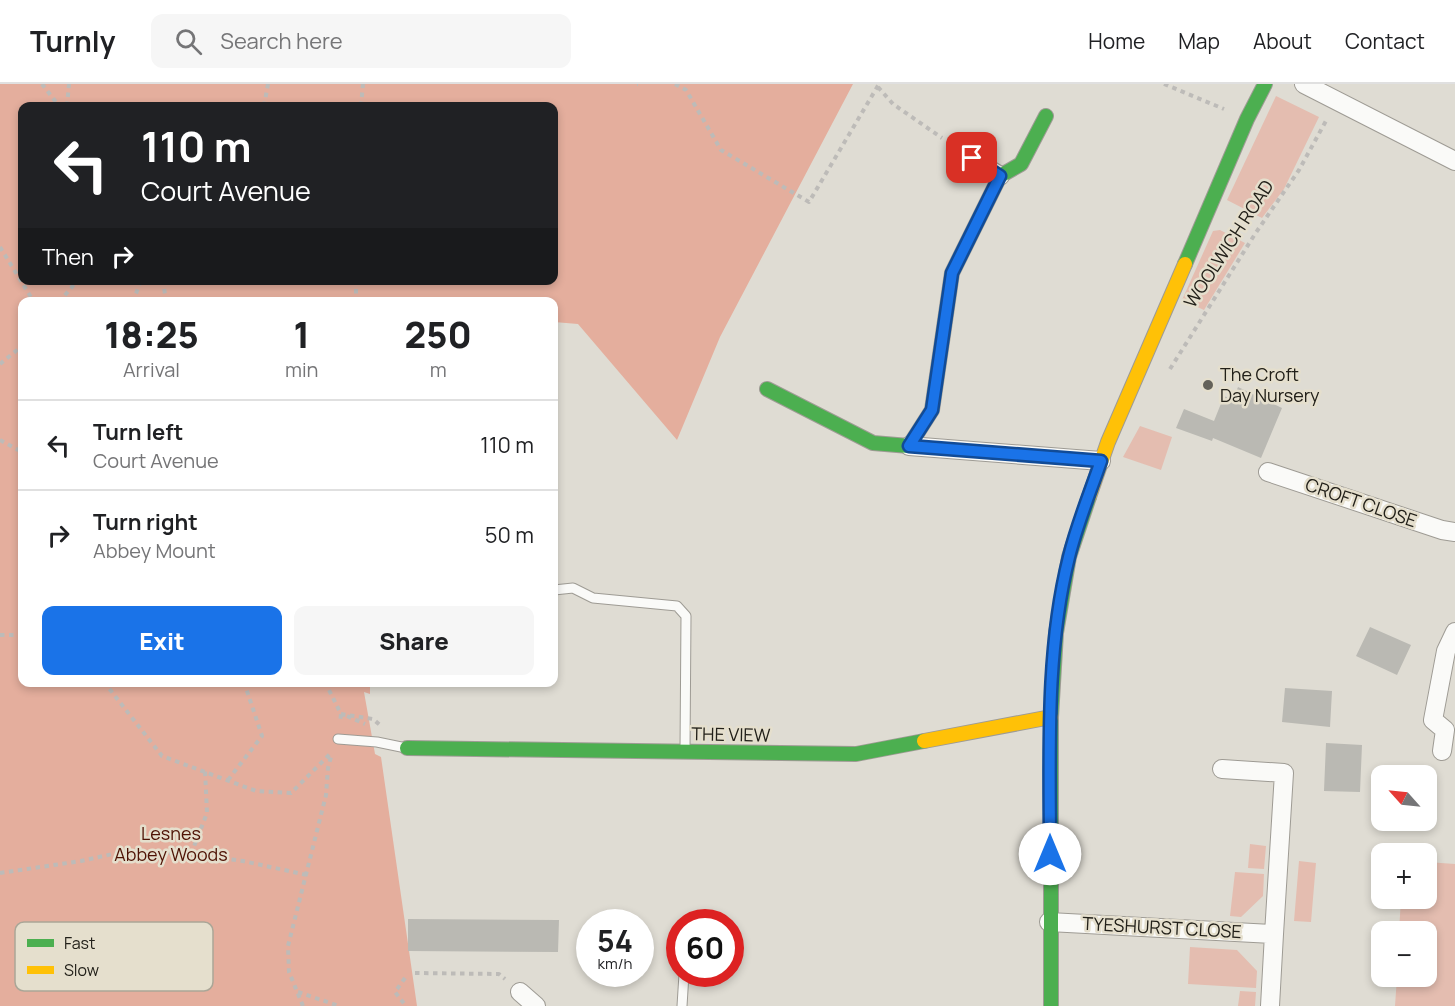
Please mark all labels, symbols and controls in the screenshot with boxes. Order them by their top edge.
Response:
search box [151,14,571,68]
text: Turnly [30,22,115,60]
icon: search [172,25,205,58]
text: Search here [220,26,343,56]
text: Home [1088,27,1145,55]
text: Map [1178,27,1220,55]
text: About [1253,27,1312,55]
text: Contact [1345,27,1425,55]
text: 110 m [141,117,252,175]
icon: left [42,126,120,204]
pin [946,132,997,183]
icon: arrive [955,141,988,174]
text: Court Avenue [141,172,311,209]
street label: WOOLWICH ROAD [1178,175,1278,312]
icon: right [106,240,139,273]
text: Then [42,242,94,272]
text: 18:25 [104,310,199,359]
text: 1 [294,310,310,359]
text: 250 [405,310,472,359]
text: Arrival [123,356,180,383]
text: min [285,356,318,383]
text: m [430,356,447,383]
place label: The Croft Day Nursery [1220,362,1320,407]
marker: The Croft Day Nursery [1201,378,1215,392]
text: Turn left [93,417,183,447]
icon: left [42,429,75,462]
text: 110 m [480,430,534,460]
text: Court Avenue [93,447,219,474]
street label: CROFT CLOSE [1302,472,1420,532]
text: Turn right [93,507,198,537]
icon: right [42,519,75,552]
text: 50 m [485,520,534,550]
text: Abbey Mount [93,537,216,564]
button: Exit [42,606,282,675]
button: Share [294,606,534,675]
street label: THE VIEW [691,721,771,747]
north arrow [1371,765,1437,831]
map controls [1371,765,1437,987]
park label: Lesnes Abbey Woods [114,821,228,866]
position arrow [1018,822,1082,886]
button: + [1371,843,1437,909]
speed limit sign: 60 [666,909,744,987]
street label: TYESHURST CLOSE [1082,911,1242,943]
text: 54 [597,920,633,961]
button: − [1371,921,1437,987]
legend [15,922,213,991]
text: Fast [64,932,95,954]
text: km/h [598,953,632,974]
text: Slow [64,959,99,981]

